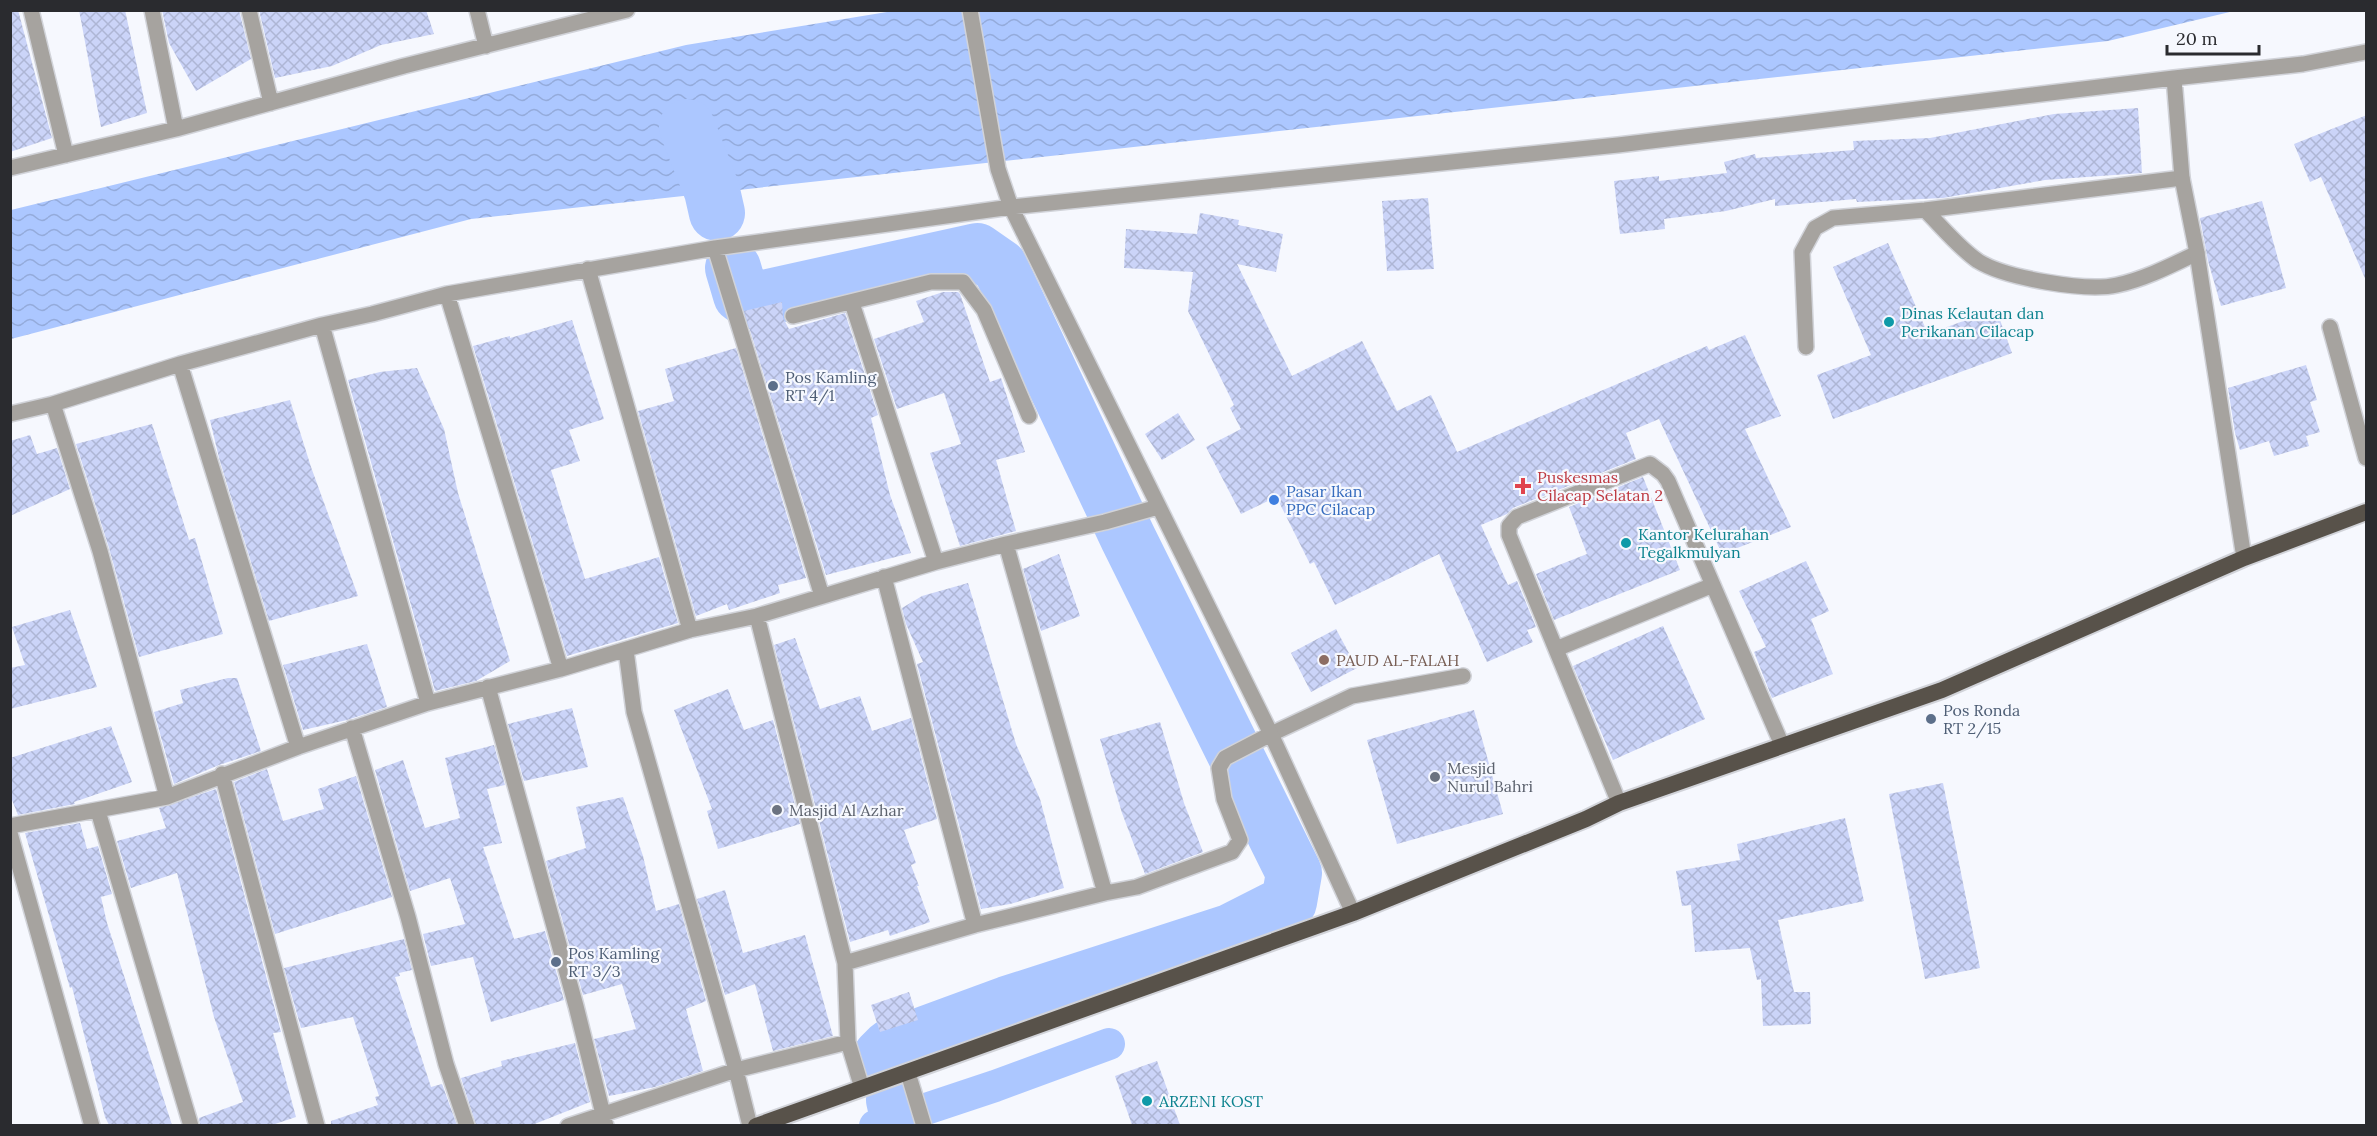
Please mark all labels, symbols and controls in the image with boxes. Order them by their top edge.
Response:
scale bar [2167,18,2258,56]
text: 20 m [2176,27,2218,50]
place label: Dinas Kelautan dan Perikanan Cilacap [1901,303,2045,341]
marker: Dinas Kelautan dan Perikanan Cilacap [1882,315,1896,329]
place label: Pos Kamling RT 4/1 [785,367,878,406]
marker: Pos Kamling RT 4/1 [766,379,780,393]
place label: Puskesmas Cilacap Selatan 2 [1537,467,1663,505]
marker: Puskesmas Cilacap Selatan 2 [1514,477,1532,495]
place label: Pasar Ikan PPC Cilacap [1286,481,1375,519]
marker: Pasar Ikan PPC Cilacap [1267,493,1281,507]
place label: Kantor Kelurahan Tegalkmulyan [1638,524,1770,562]
marker: Kantor Kelurahan Tegalkmulyan [1619,536,1633,550]
place label: PAUD AL-FALAH [1336,650,1459,670]
marker: PAUD AL-FALAH [1317,653,1331,667]
place label: Pos Ronda RT 2/15 [1943,700,2020,739]
marker: Pos Ronda RT 2/15 [1924,712,1938,726]
place label: Mesjid Nurul Bahri [1447,758,1533,796]
marker: Mesjid Nurul Bahri [1428,770,1442,784]
place label: Masjid Al Azhar [789,800,904,820]
marker: Masjid Al Azhar [770,803,784,817]
place label: Pos Kamling RT 3/3 [568,943,661,982]
marker: Pos Kamling RT 3/3 [549,955,563,969]
place label: ARZENI KOST [1158,1091,1263,1111]
marker: ARZENI KOST [1140,1094,1154,1108]

